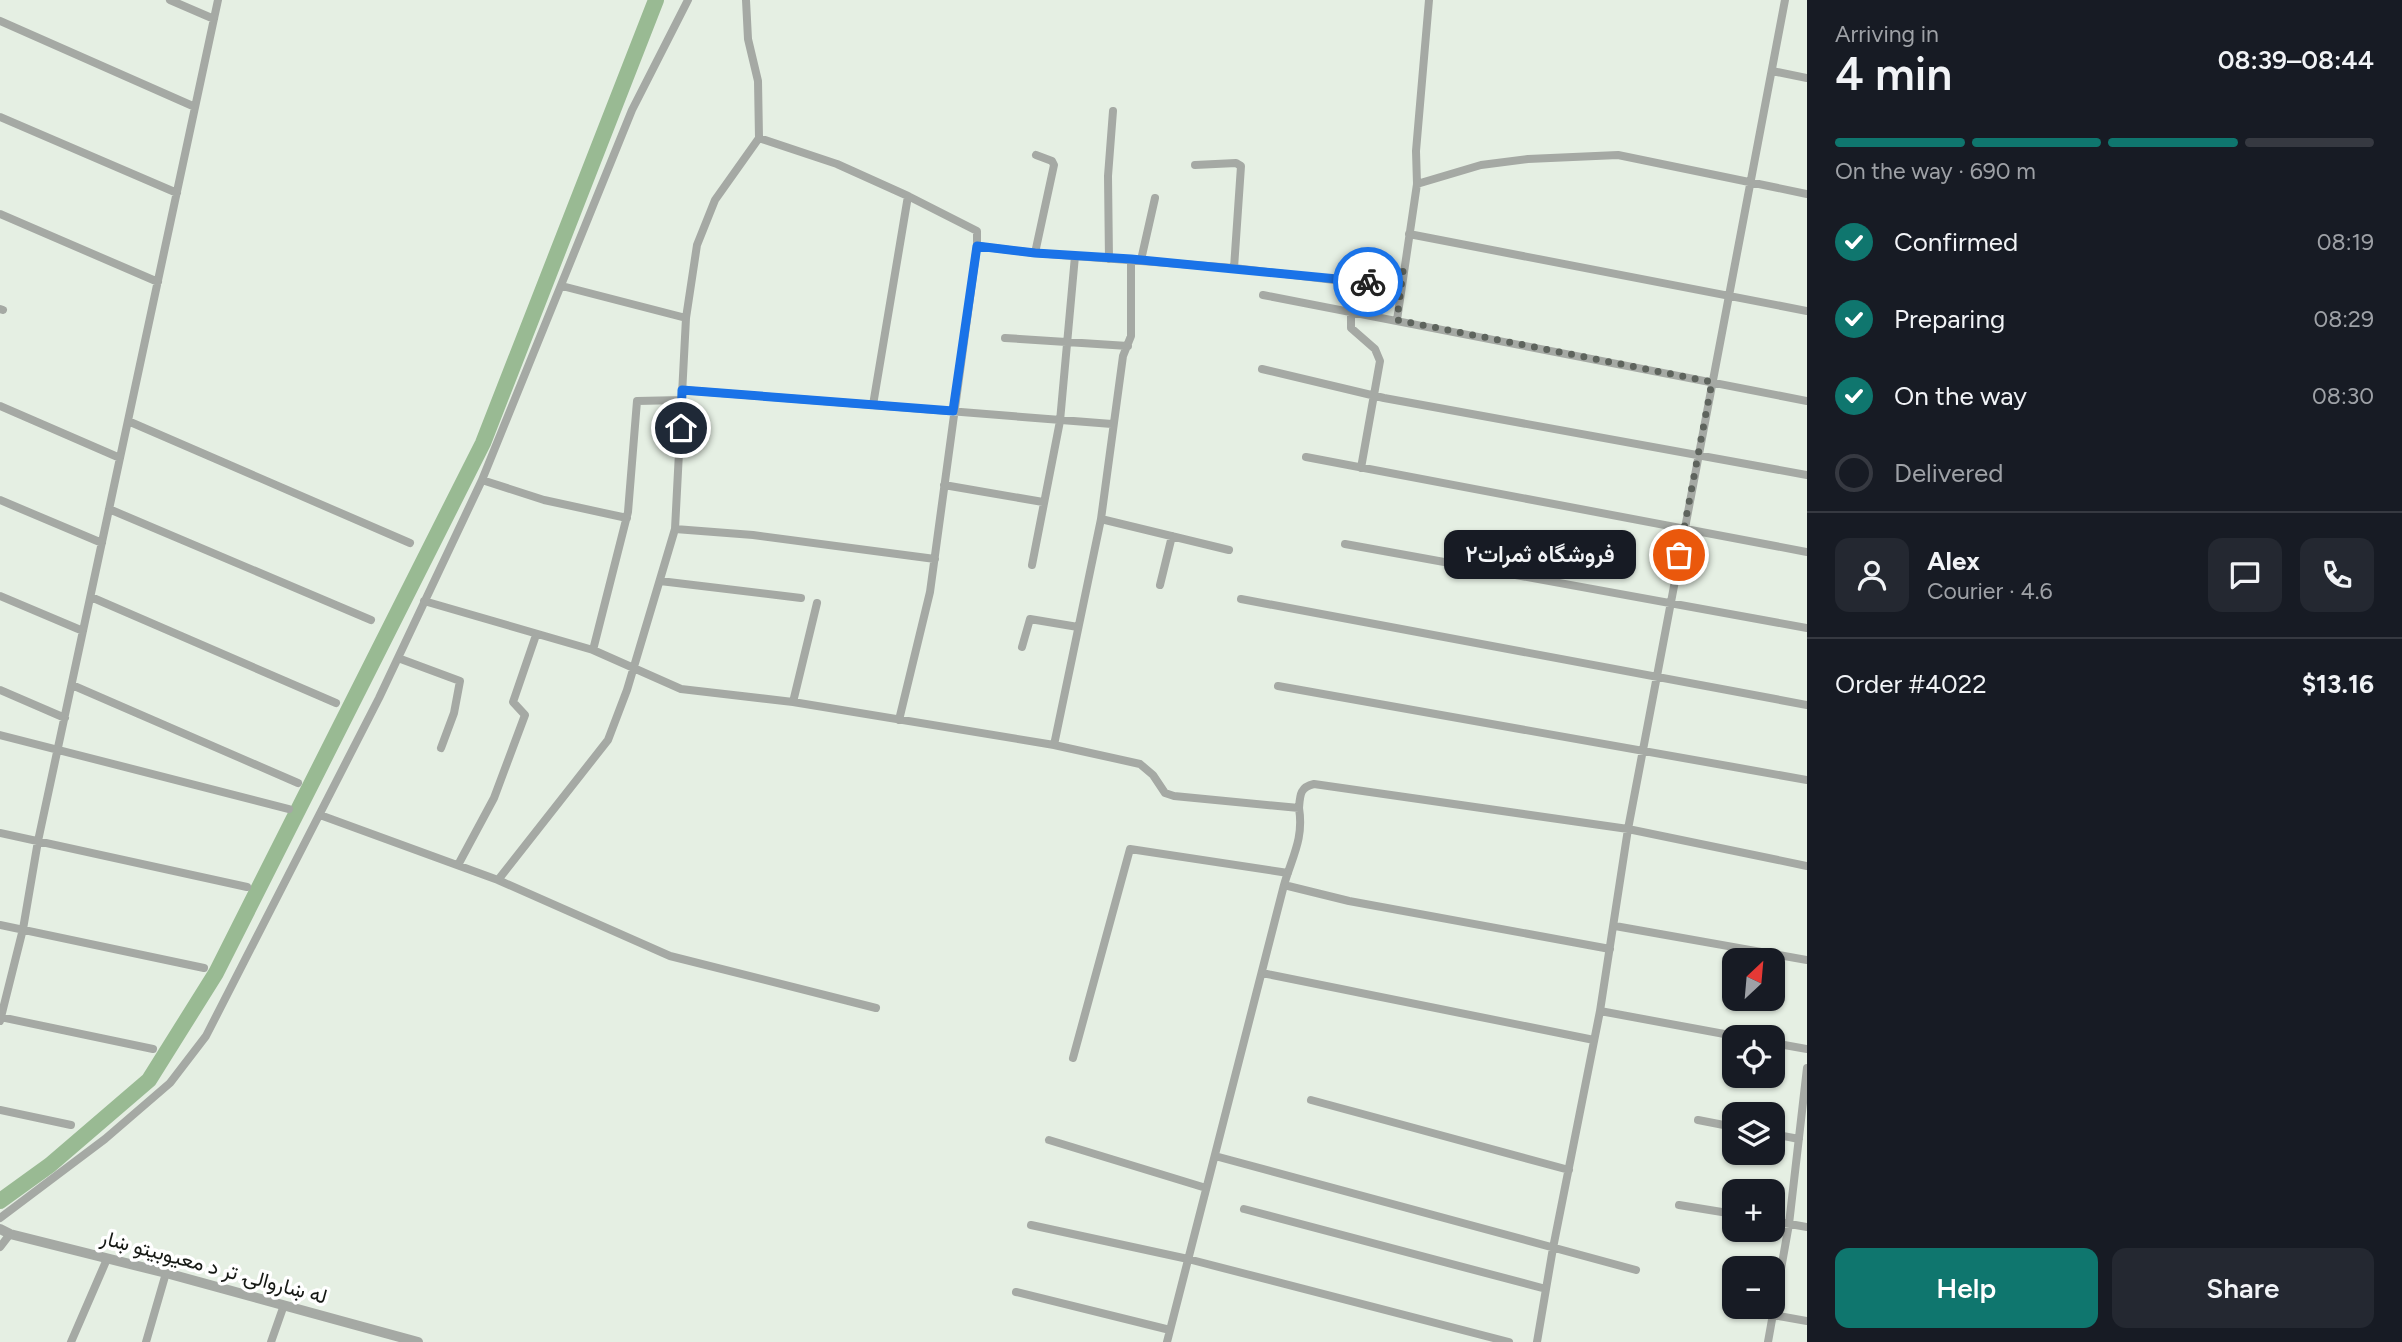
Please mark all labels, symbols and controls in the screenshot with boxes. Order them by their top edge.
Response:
text: Arriving in [1835,20,1939,48]
text: 08:39–08:44 [2218,44,2374,76]
text: 4 min [1835,46,1952,102]
text: On the way · 690 m [1835,157,2036,185]
icon: check [1835,223,1873,261]
text: Confirmed [1894,226,2018,258]
text: 08:19 [2317,228,2374,256]
courier [1333,247,1403,317]
icon: bike [1349,263,1387,301]
icon: check [1835,300,1873,338]
text: Preparing [1894,303,2005,335]
text: 08:29 [2313,305,2374,333]
icon: check [1835,377,1873,415]
text: On the way [1894,380,2027,412]
text: 08:30 [2312,382,2374,410]
pin [651,398,711,458]
icon: home [662,409,700,447]
text: Delivered [1894,457,2003,489]
pin [1649,525,1709,585]
callout: فروشگاه ثمرات٢ [1444,530,1637,580]
icon: bag [1660,536,1698,574]
button: person [1835,538,1909,612]
button: chat [2208,538,2282,612]
button: phone [2300,538,2374,612]
text: فروشگاه ثمرات٢ [1465,540,1615,568]
text: Alex [1927,545,1980,577]
text: Courier · 4.6 [1927,577,2053,605]
text: Order #4022 [1835,668,1987,700]
text: $13.16 [2302,668,2374,700]
north arrow [1722,948,1785,1012]
map controls [1722,948,1785,1319]
button: locate [1722,1025,1785,1088]
button: layers [1722,1102,1785,1165]
button: + [1722,1179,1785,1242]
street label: له ښاروالۍ تر د معیوبیتو ښار [97,1224,330,1310]
button: Help [1835,1248,2098,1328]
button: Share [2112,1248,2374,1328]
button: − [1722,1256,1785,1319]

